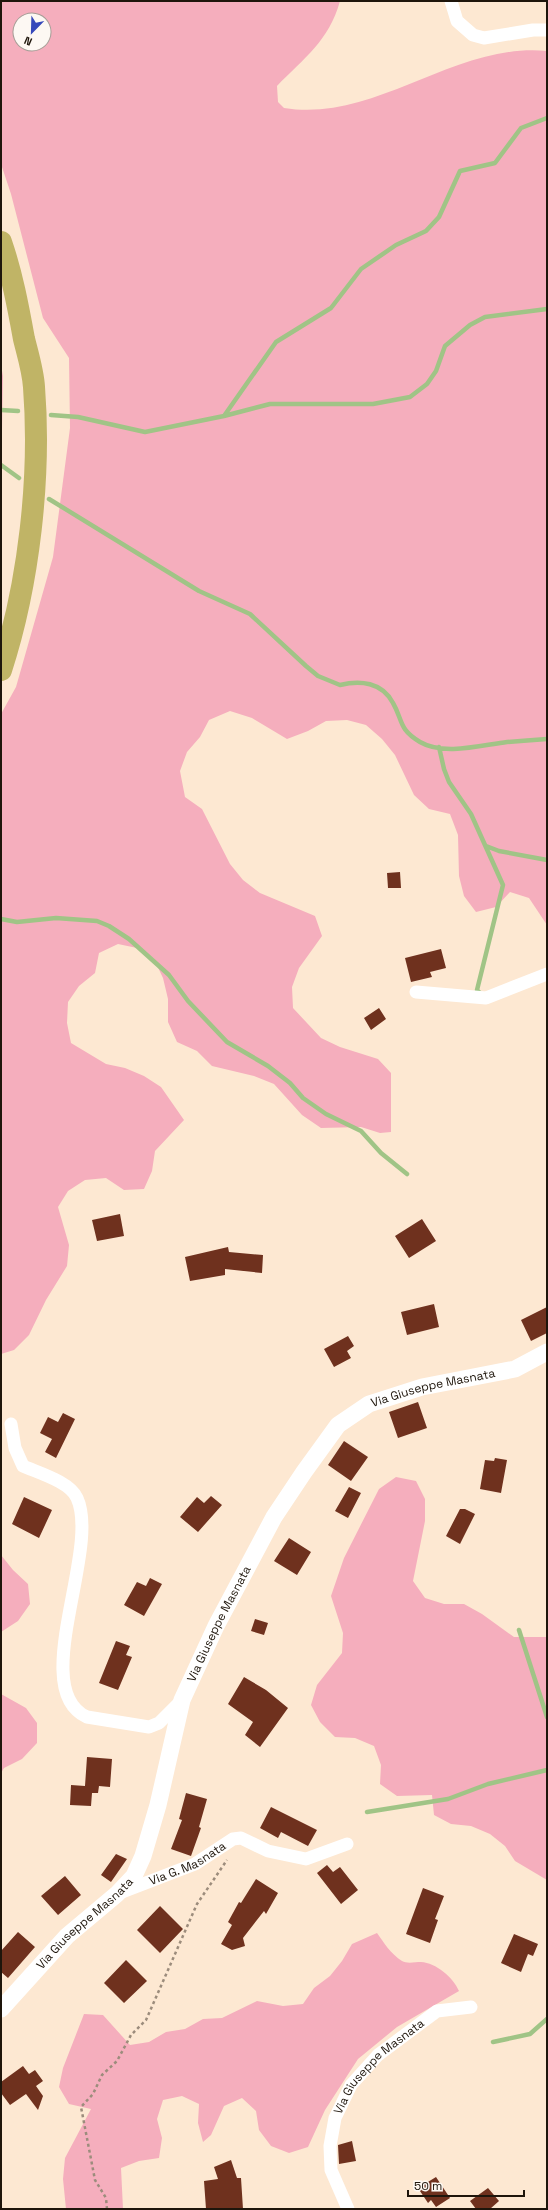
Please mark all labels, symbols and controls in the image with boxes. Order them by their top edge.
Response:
north arrow [12,12,52,52]
text: N [22,33,34,49]
street label: Via Giuseppe Masnata [369,1365,497,1411]
street label: Via Giuseppe Masnata [183,1563,255,1684]
street label: Via G. Masnata [147,1838,229,1889]
street label: Via Giuseppe Masnata [33,1874,137,1973]
street label: Via Giuseppe Masnata [330,2015,428,2117]
scale bar [408,2172,524,2198]
text: 50 m [414,2178,442,2194]

